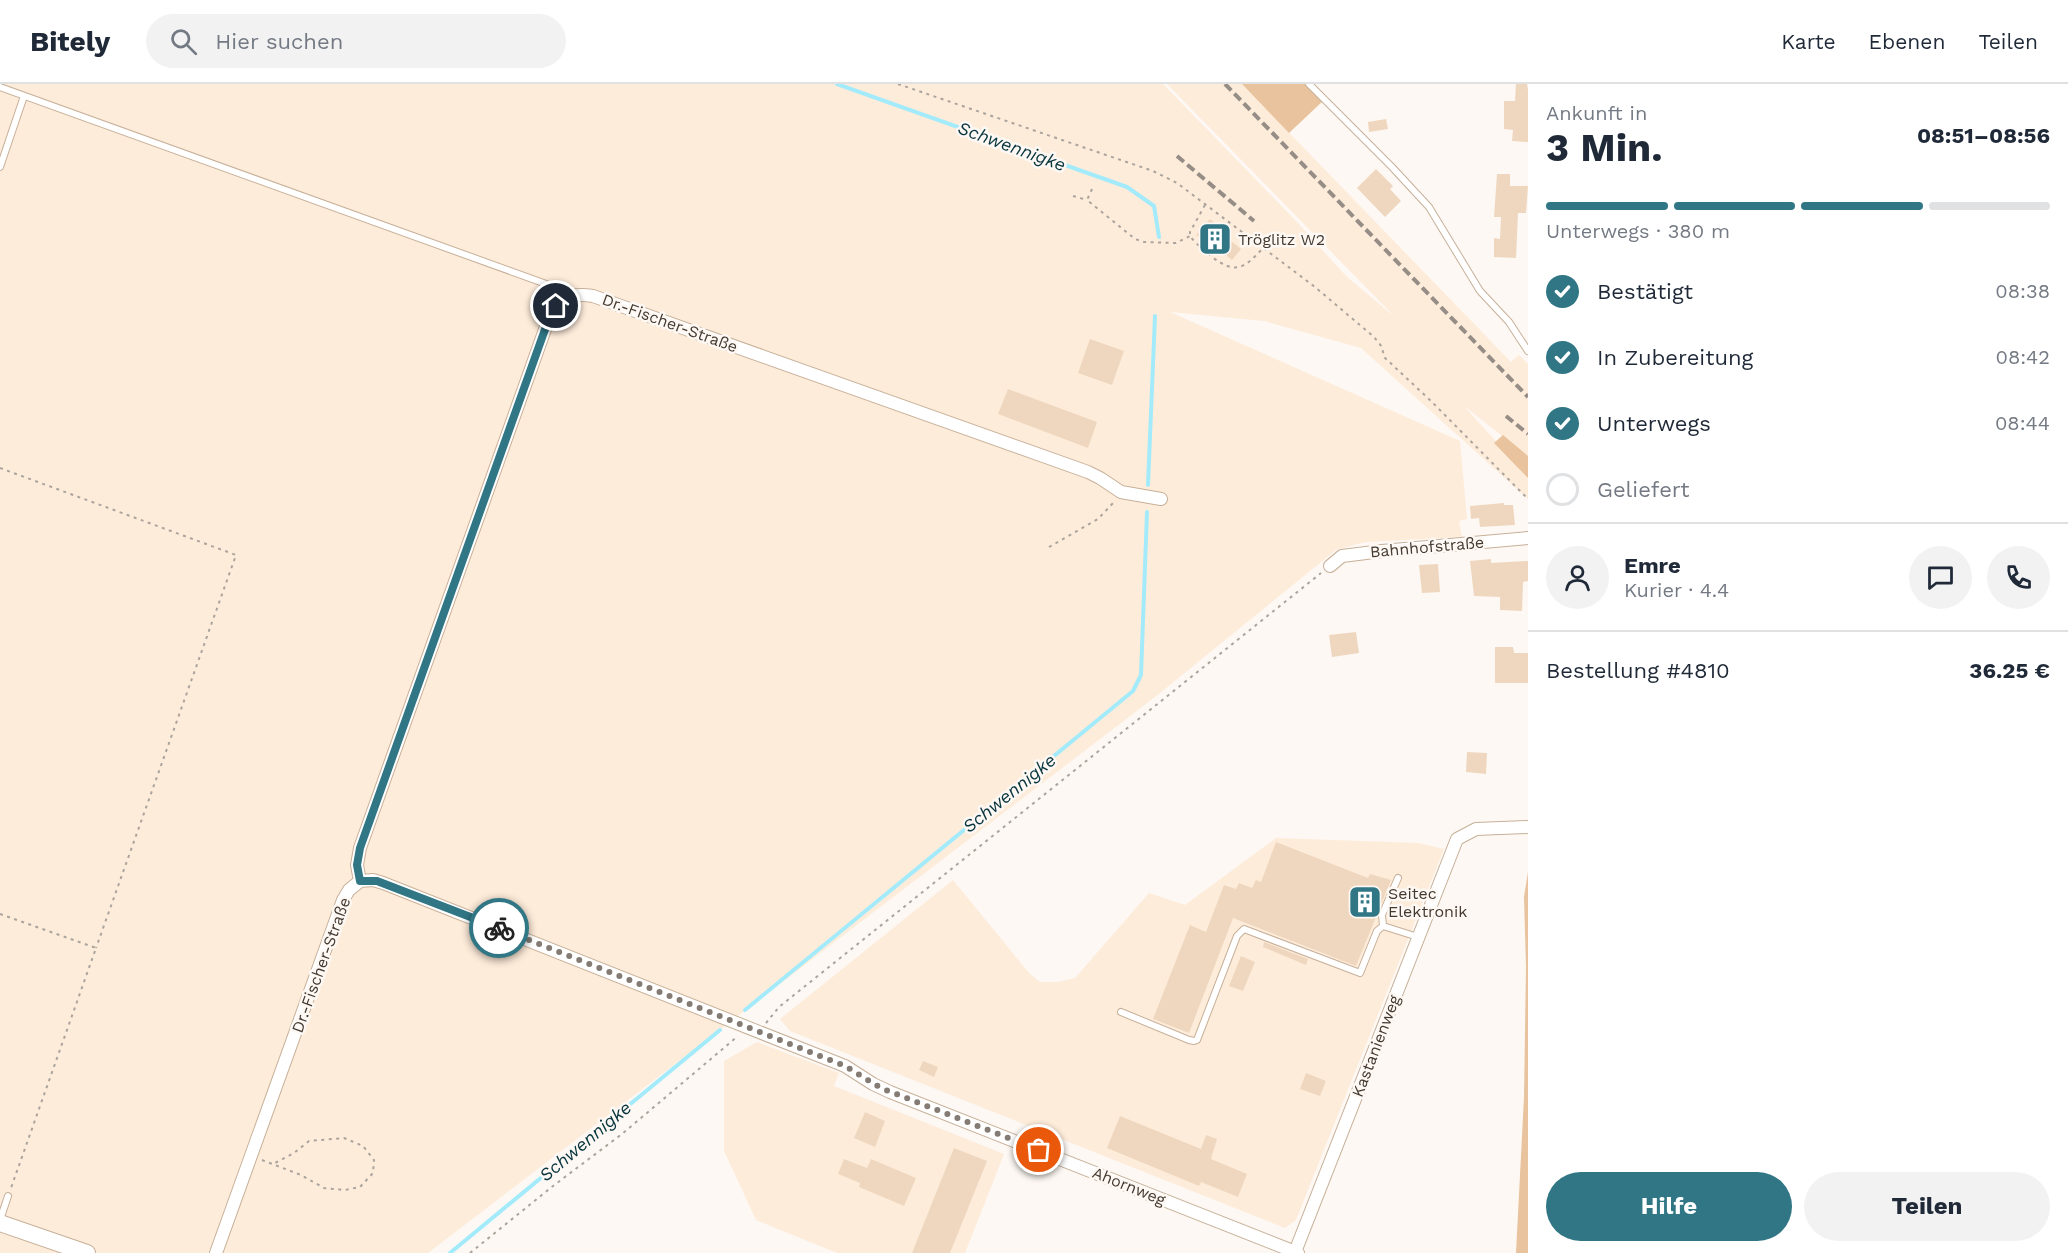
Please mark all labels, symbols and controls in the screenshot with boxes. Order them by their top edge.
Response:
search box [146,14,566,68]
text: Bitely [30,25,110,58]
icon: search [167,25,200,58]
text: Hier suchen [215,29,343,54]
text: Karte [1781,29,1836,54]
text: Ebenen [1869,29,1945,54]
text: Teilen [1978,29,2038,54]
text: Ankunft in [1546,101,1647,125]
water label: Schwennigke [955,117,1069,175]
text: 08:51–08:56 [1917,123,2050,148]
text: 3 Min. [1546,125,1663,170]
text: Unterwegs · 380 m [1546,219,1730,243]
building icon: Tröglitz W2 [1197,221,1233,257]
place label: Tröglitz W2 [1238,230,1325,249]
icon: check [1546,275,1579,308]
text: Bestätigt [1597,279,1693,304]
text: 08:38 [1995,279,2050,303]
pin [530,280,581,331]
icon: home [539,289,572,322]
street label: Dr.-Fischer-Straße [600,290,740,356]
icon: check [1546,341,1579,374]
text: In Zubereitung [1597,345,1753,370]
text: 08:42 [1995,345,2050,369]
icon: check [1546,407,1579,440]
text: Unterwegs [1597,411,1711,436]
text: 08:44 [1995,411,2050,435]
text: Geliefert [1597,477,1689,502]
street label: Bahnhofstraße [1369,533,1485,561]
button: person [1546,546,1609,609]
button: chat [1909,546,1972,609]
button: phone [1987,546,2050,609]
text: Emre [1624,553,1681,578]
text: Kurier · 4.4 [1624,578,1729,602]
text: Bestellung #4810 [1546,658,1730,683]
text: 36.25 € [1969,658,2050,683]
water label: Schwennigke [958,749,1060,837]
building icon: Seitec Elektronik [1347,884,1383,920]
place label: Seitec Elektronik [1388,884,1467,921]
street label: Dr.-Fischer-Straße [288,895,354,1035]
courier [469,898,529,958]
icon: bike [483,912,516,945]
street label: Kastanienweg [1348,992,1404,1100]
water label: Schwennigke [535,1097,635,1185]
pin [1013,1124,1064,1175]
icon: bag [1022,1133,1055,1166]
street label: Ahornweg [1090,1163,1169,1209]
button: Hilfe [1546,1172,1792,1241]
button: Teilen [1804,1172,2050,1241]

